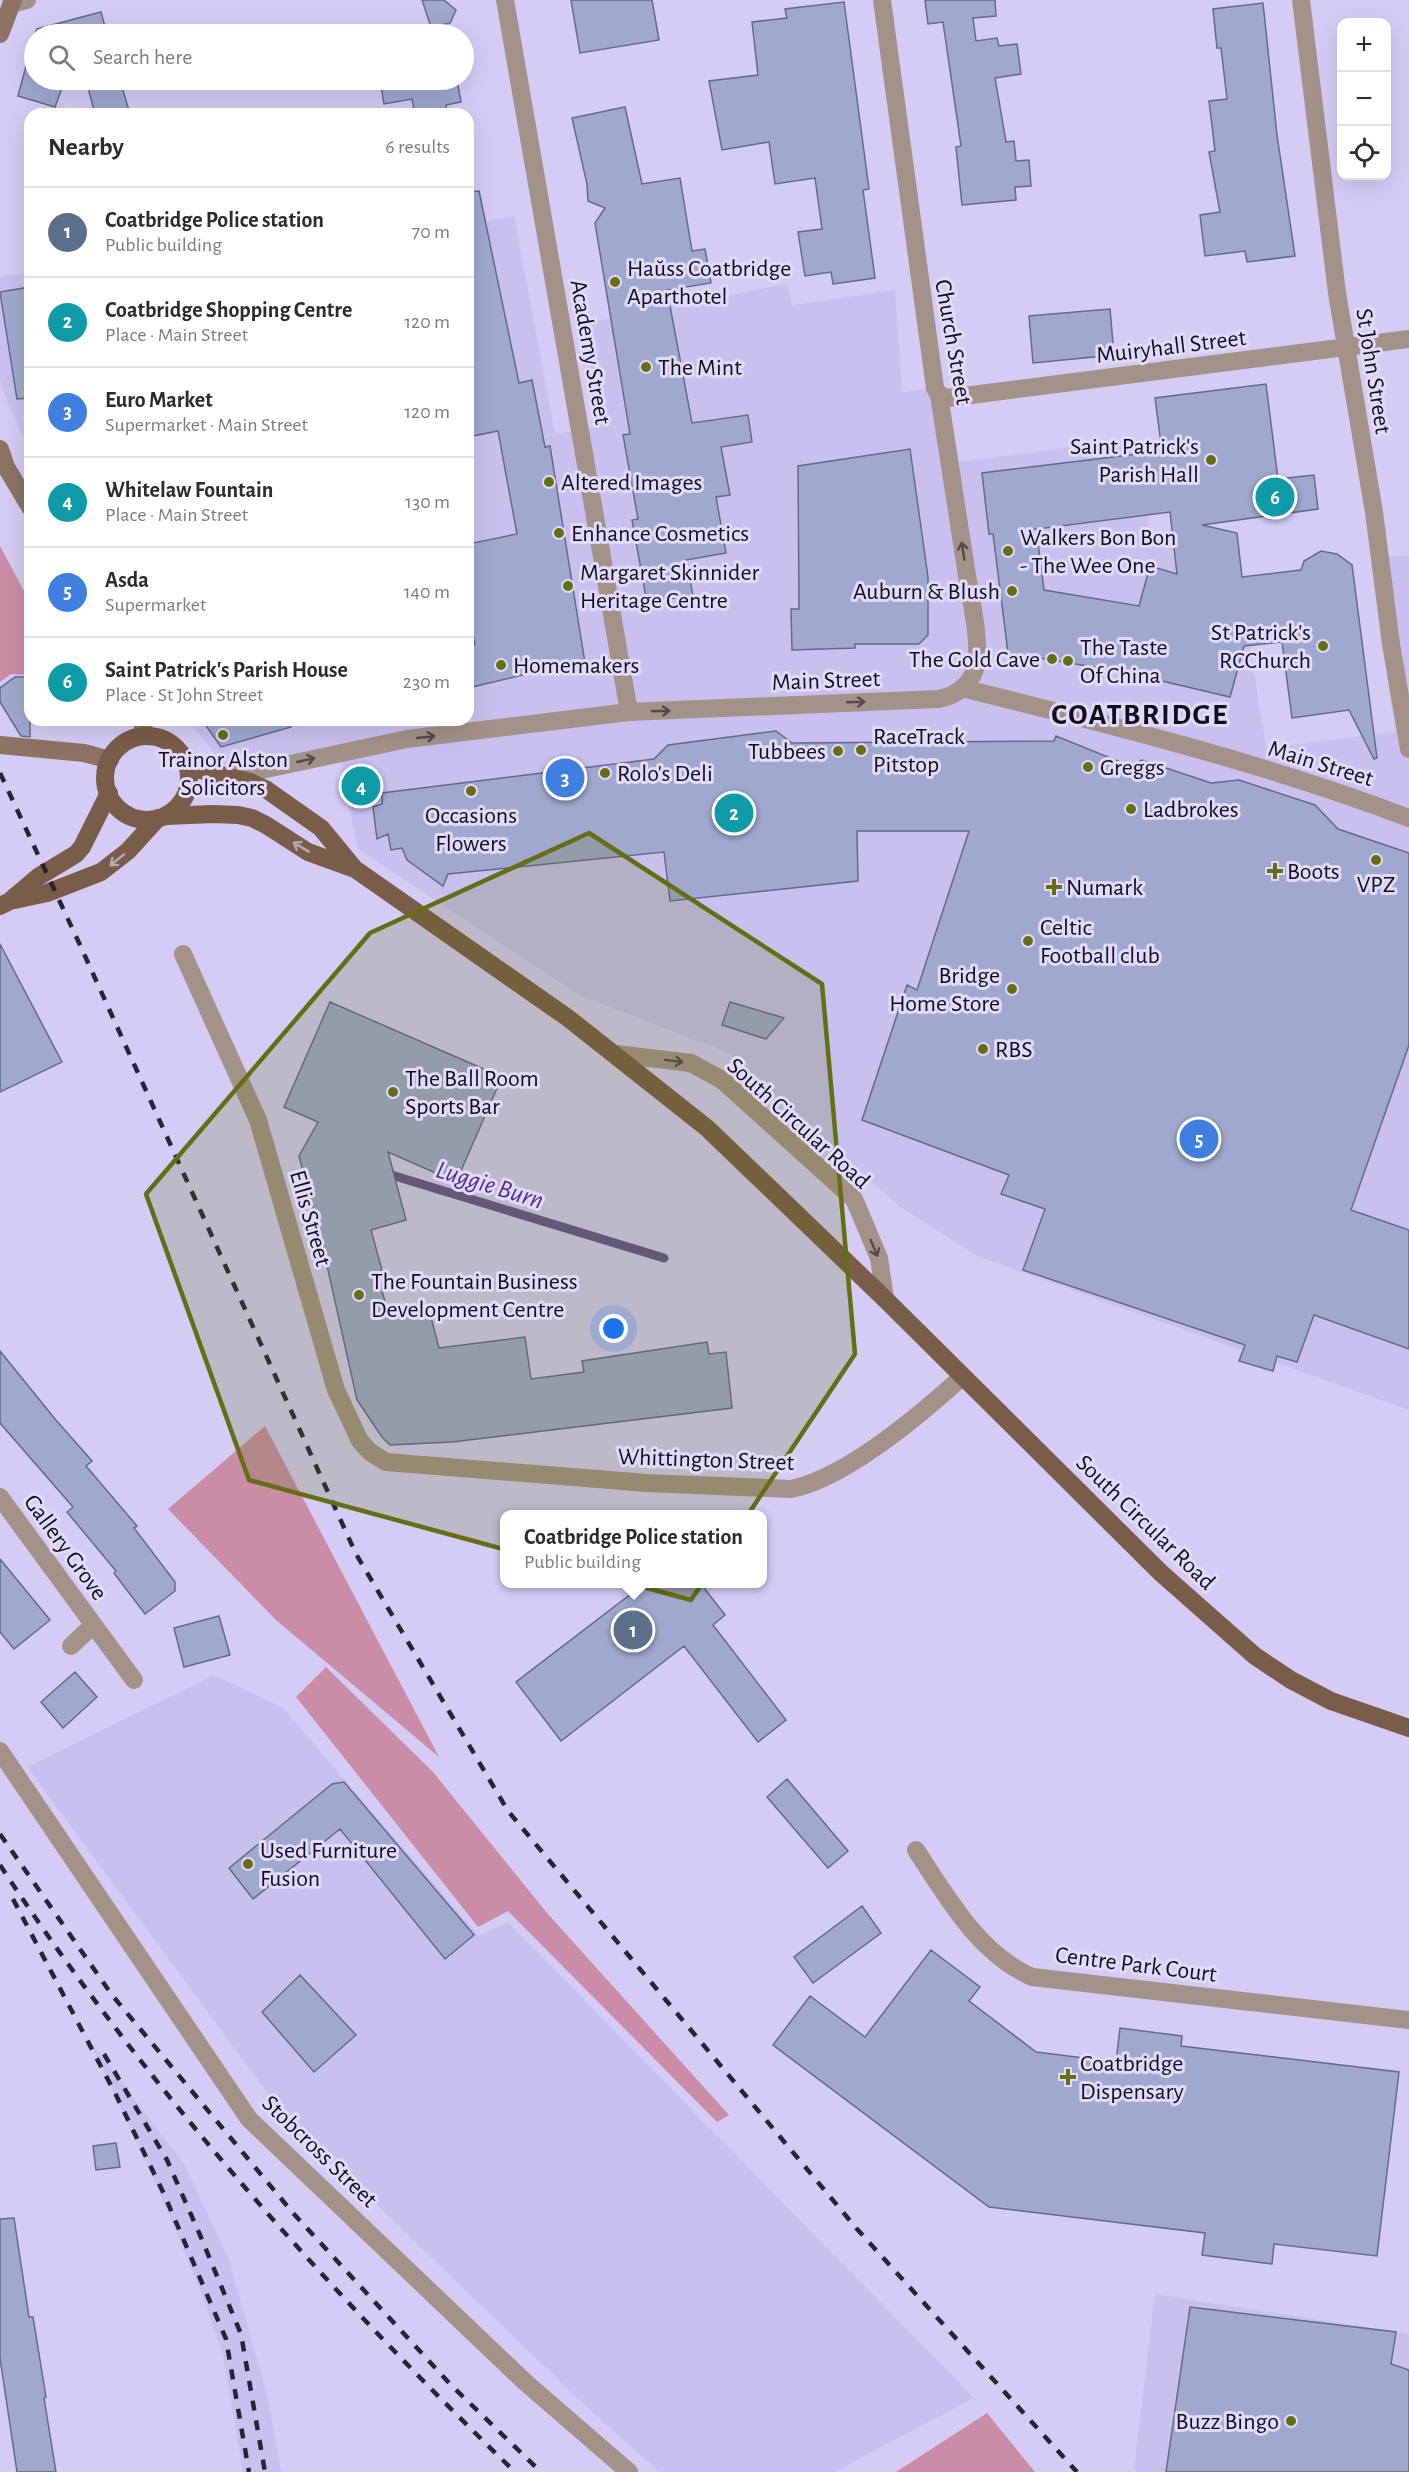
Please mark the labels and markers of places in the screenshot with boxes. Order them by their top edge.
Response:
place label: Haŭss Coatbridge Aparthotel [627,257,791,309]
marker: Haŭss Coatbridge Aparthotel [608,275,622,289]
place label: The Mint [658,356,742,380]
marker: The Mint [639,360,653,374]
place label: Saint Patrick's Parish Hall [1070,435,1199,487]
marker: Saint Patrick's Parish Hall [1204,453,1218,467]
place label: Altered Images [561,471,702,495]
pin: 6 [1256,474,1294,520]
marker: Altered Images [542,475,556,489]
place label: Enhance Cosmetics [571,522,749,546]
marker: Enhance Cosmetics [552,526,566,540]
place label: Walkers Bon Bon - The Wee One [1020,526,1176,578]
marker: Walkers Bon Bon - The Wee One [1001,544,1015,558]
place label: Margaret Skinnider Heritage Centre [580,561,760,613]
marker: Margaret Skinnider Heritage Centre [561,579,575,593]
place label: Auburn & Blush [853,580,1000,604]
marker: Auburn & Blush [1005,584,1019,598]
place label: St Patrick's RCChurch [1211,621,1311,673]
place label: The Taste Of China [1080,636,1168,688]
marker: St Patrick's RCChurch [1316,639,1330,653]
place label: The Gold Cave [909,648,1040,672]
marker: The Gold Cave [1045,652,1059,666]
place label: Homemakers [513,654,639,678]
marker: The Taste Of China [1061,654,1075,668]
marker: Homemakers [494,658,508,672]
place label: RaceTrack Pitstop [873,725,965,777]
marker: Trainor Alston Solicitors [216,728,230,742]
place label: Tubbees [748,740,826,764]
marker: RaceTrack Pitstop [854,743,868,757]
marker: Tubbees [831,744,845,758]
place label: Trainor Alston Solicitors [158,748,288,800]
pin: 3 [546,756,584,800]
place label: Greggs [1100,756,1165,780]
marker: Greggs [1081,760,1095,774]
place label: Rolo's Deli [617,762,713,786]
pin: 4 [342,764,380,808]
marker: Rolo's Deli [598,766,612,780]
marker: Occasions Flowers [464,784,478,798]
pin: 2 [714,790,754,836]
place label: Ladbrokes [1143,798,1239,822]
marker: Ladbrokes [1124,802,1138,816]
place label: Occasions Flowers [425,804,517,856]
marker: VPZ [1369,853,1383,867]
place label: Boots [1287,860,1340,884]
marker: Boots [1268,864,1282,878]
place label: VPZ [1357,873,1395,897]
place label: Numark [1066,876,1143,900]
marker: Numark [1047,880,1061,894]
place label: Celtic Football club [1040,916,1160,968]
marker: Celtic Football club [1021,934,1035,948]
place label: Bridge Home Store [889,964,1000,1016]
marker: Bridge Home Store [1005,982,1019,996]
place label: RBS [995,1038,1033,1062]
marker: RBS [976,1042,990,1056]
place label: The Ball Room Sports Bar [405,1067,539,1119]
marker: The Ball Room Sports Bar [386,1085,400,1099]
pin: 5 [1180,1116,1218,1162]
place label: The Fountain Business Development Centre [371,1270,578,1322]
marker: The Fountain Business Development Centre [352,1288,366,1302]
pin: 1 [614,1608,652,1652]
place label: Used Furniture Fusion [260,1839,397,1891]
marker: Used Furniture Fusion [241,1857,255,1871]
place label: Coatbridge Dispensary [1080,2052,1184,2104]
marker: Coatbridge Dispensary [1061,2070,1075,2084]
place label: Buzz Bingo [1176,2410,1279,2434]
marker: Buzz Bingo [1284,2414,1298,2428]

